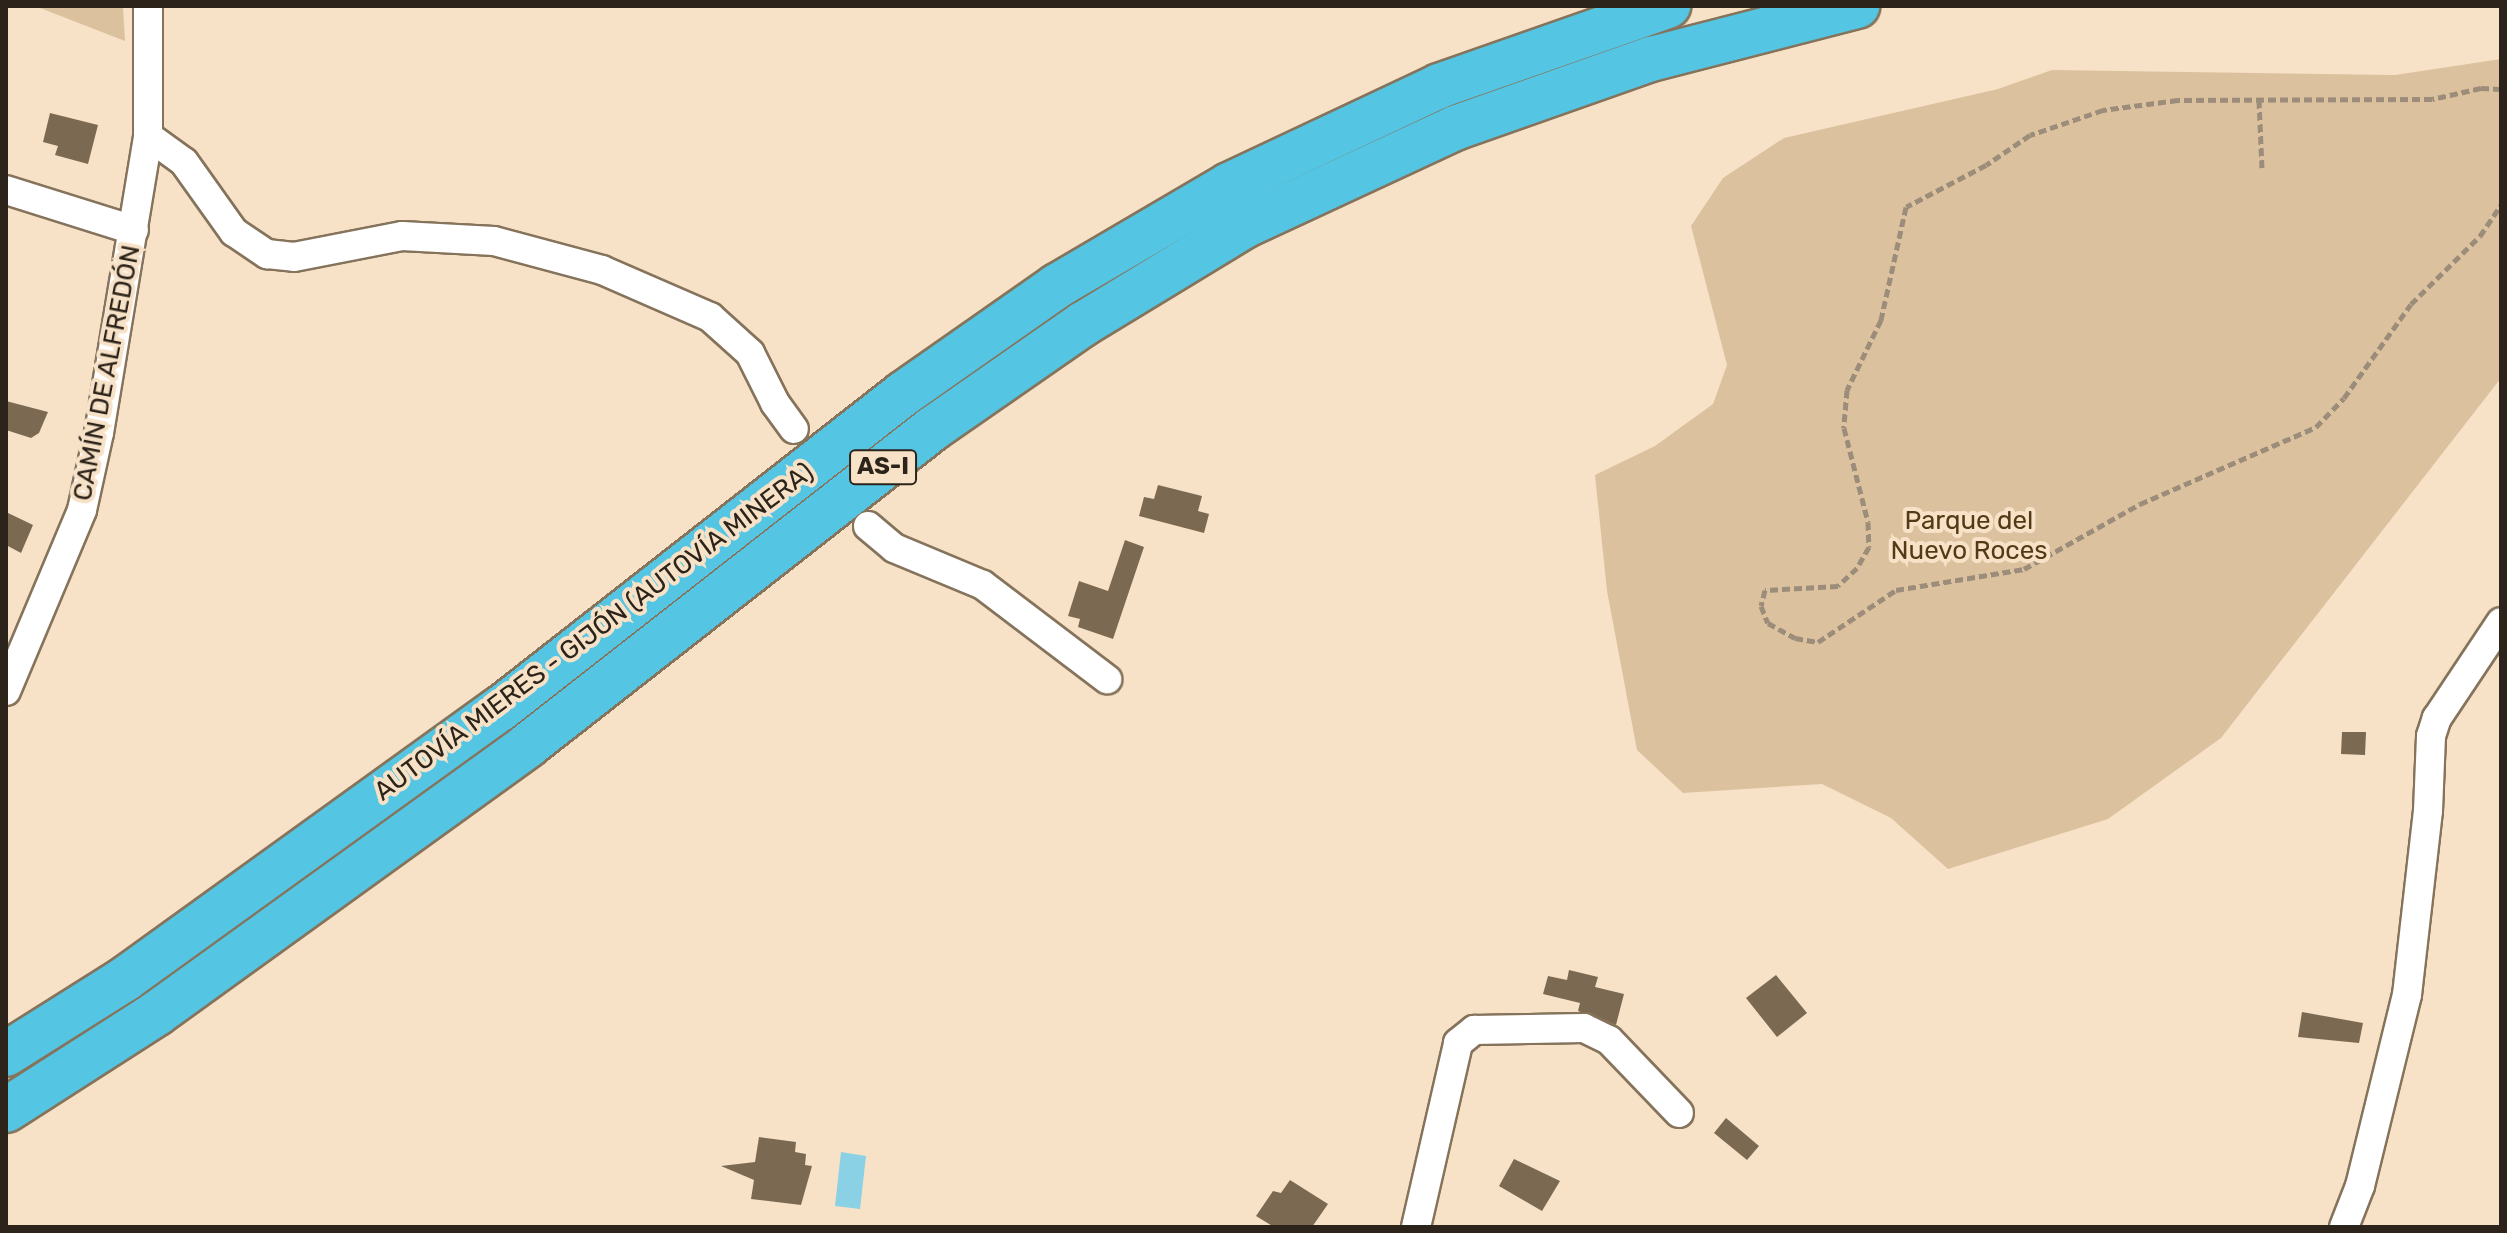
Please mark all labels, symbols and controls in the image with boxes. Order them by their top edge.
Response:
street label: CAMÍN DE ALFREDÓN [67,242,147,504]
road number: AS-I [849,447,917,487]
street label: AUTOVÍA MIERES - GIJÓN (AUTOVÍA MINERA) [368,456,820,808]
park label: Parque del Nuevo Roces [1891,505,2047,566]

